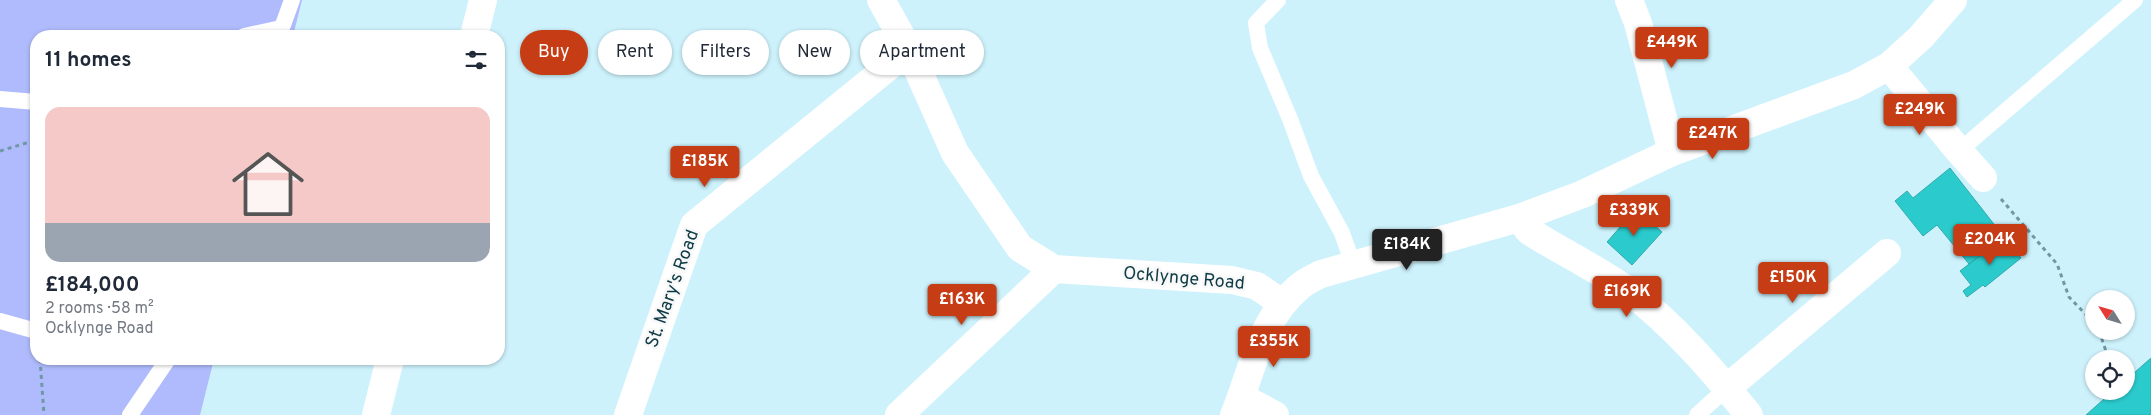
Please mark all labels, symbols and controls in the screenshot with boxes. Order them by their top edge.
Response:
pin: £449K [1637,27,1707,69]
chip: Buy [520,30,588,75]
chip: Rent [598,30,672,75]
chip: Filters [682,30,769,75]
chip: New [779,30,850,75]
chip: Apartment [860,30,984,75]
text: £449K [1646,33,1698,53]
icon: filters [462,46,490,74]
text: 11 homes [45,47,132,74]
pin: £249K [1885,94,1955,136]
text: £249K [1895,100,1945,120]
pin: £247K [1678,118,1748,160]
text: £247K [1688,124,1738,144]
icon: home [223,139,313,229]
pin: £185K [670,146,740,188]
text: £185K [681,152,729,172]
pin: £339K [1599,194,1669,237]
text: £339K [1609,201,1659,221]
pin: £204K [1955,224,2025,266]
street label: St. Mary's Road [641,227,705,351]
pin: £184K [1372,228,1442,271]
text: £204K [1964,230,2016,250]
text: £184K [1383,235,1431,255]
street label: Ocklynge Road [1122,262,1246,296]
pin: £150K [1758,262,1828,304]
text: £150K [1769,268,1817,288]
text: £184,000 [45,272,140,299]
pin: £169K [1592,276,1662,318]
text: £169K [1603,282,1651,302]
pin: £163K [927,284,997,326]
text: £163K [939,290,985,310]
north arrow [2085,290,2135,340]
map controls [2085,290,2135,400]
text: 2 rooms · 58 m² [45,299,154,319]
text: Ocklynge Road [45,319,153,339]
pin: £355K [1239,326,1309,368]
text: £355K [1249,332,1299,352]
button: locate [2085,350,2135,400]

